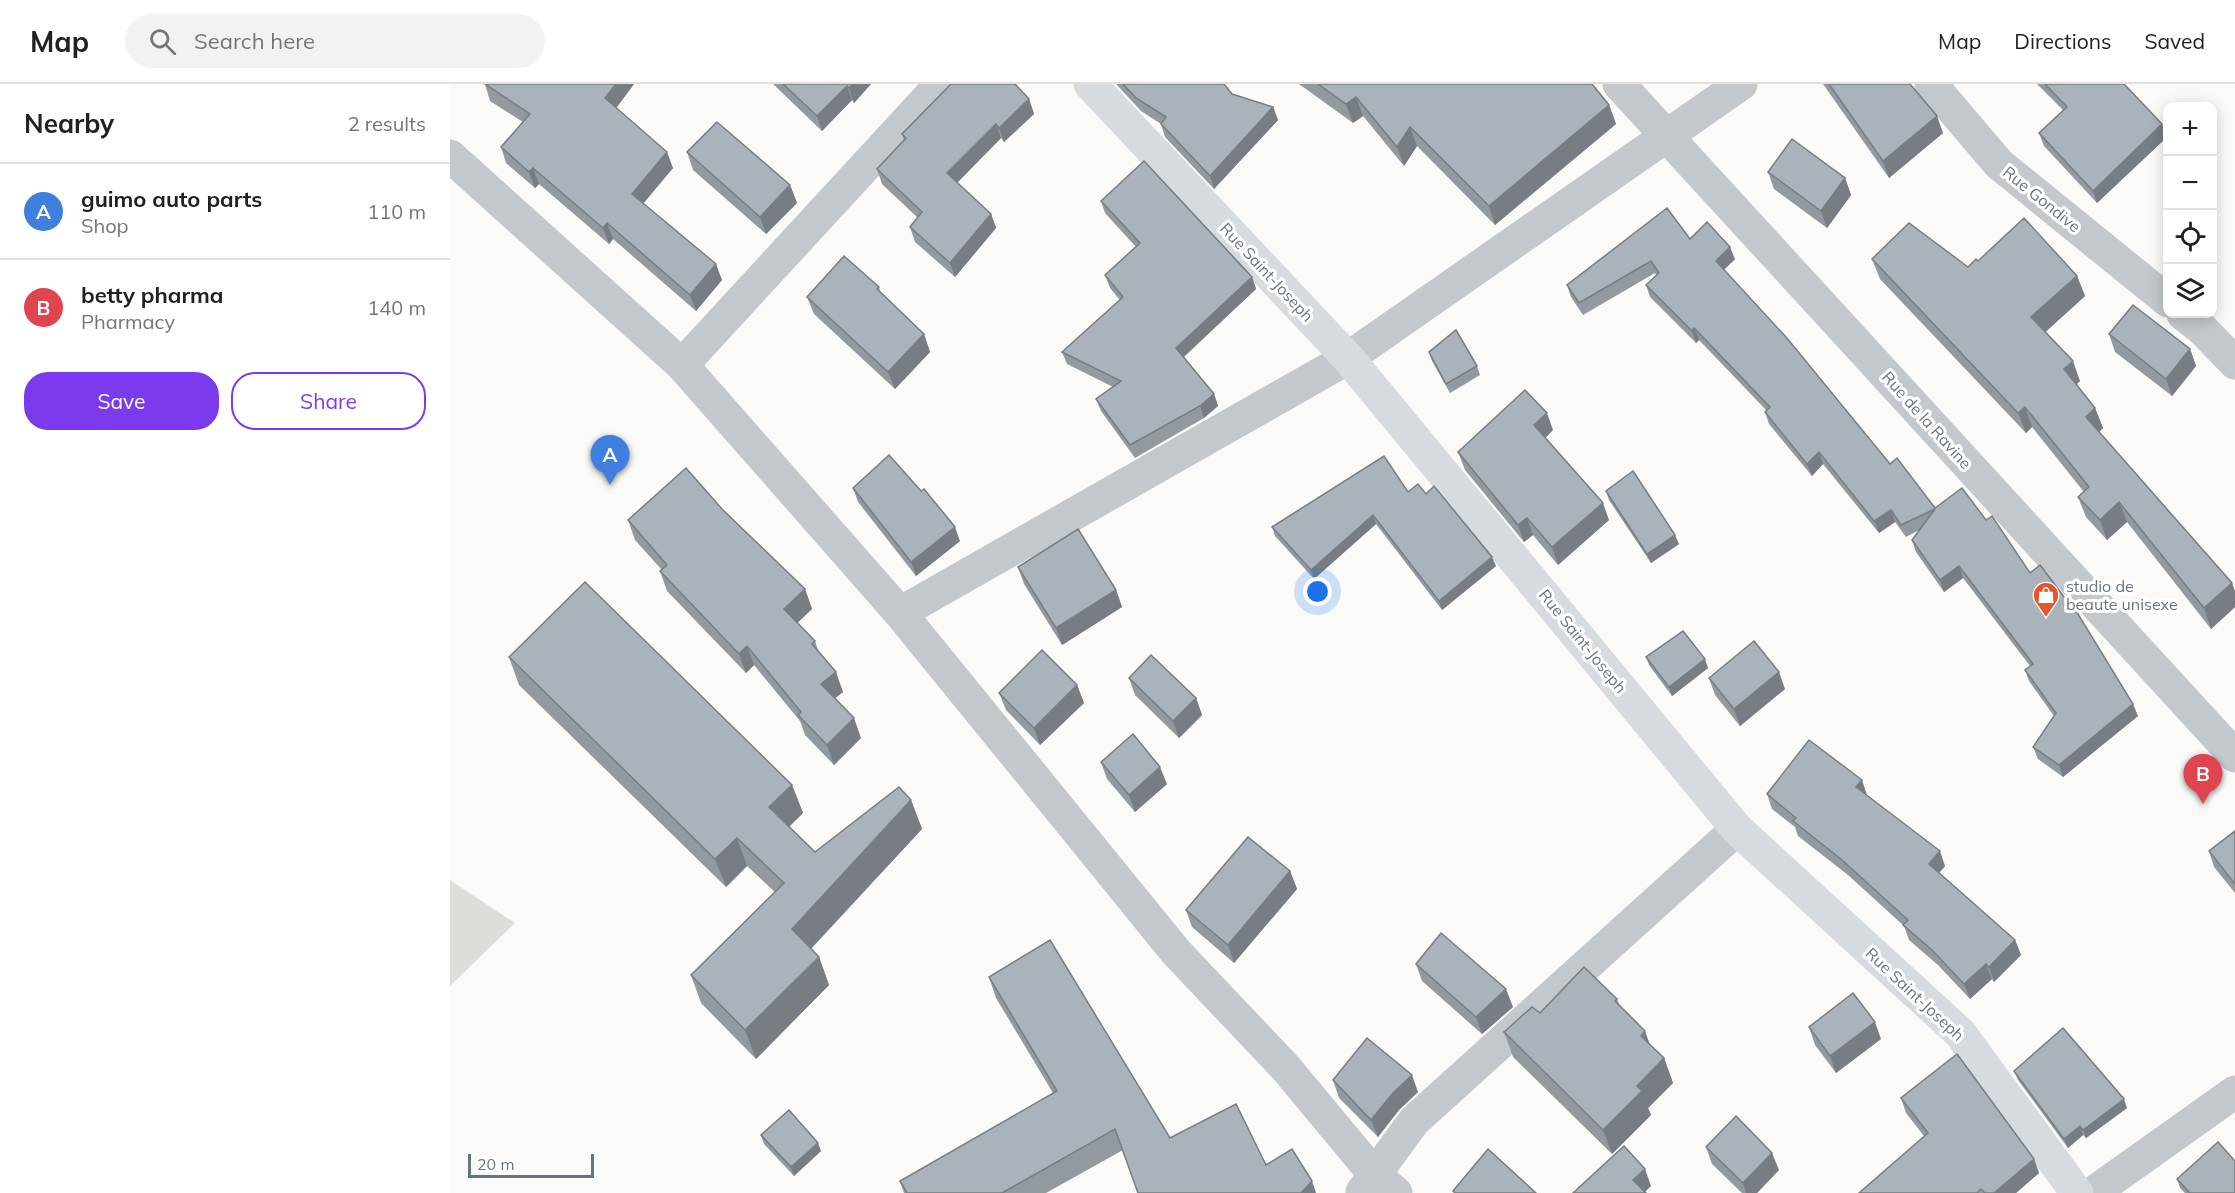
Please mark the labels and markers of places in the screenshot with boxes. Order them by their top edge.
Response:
pin: A [590,436,630,485]
place label: studio de beaute unisexe [2066,576,2178,614]
shop icon: studio de beaute unisexe [2031,580,2061,618]
pin: B [2184,754,2222,804]

